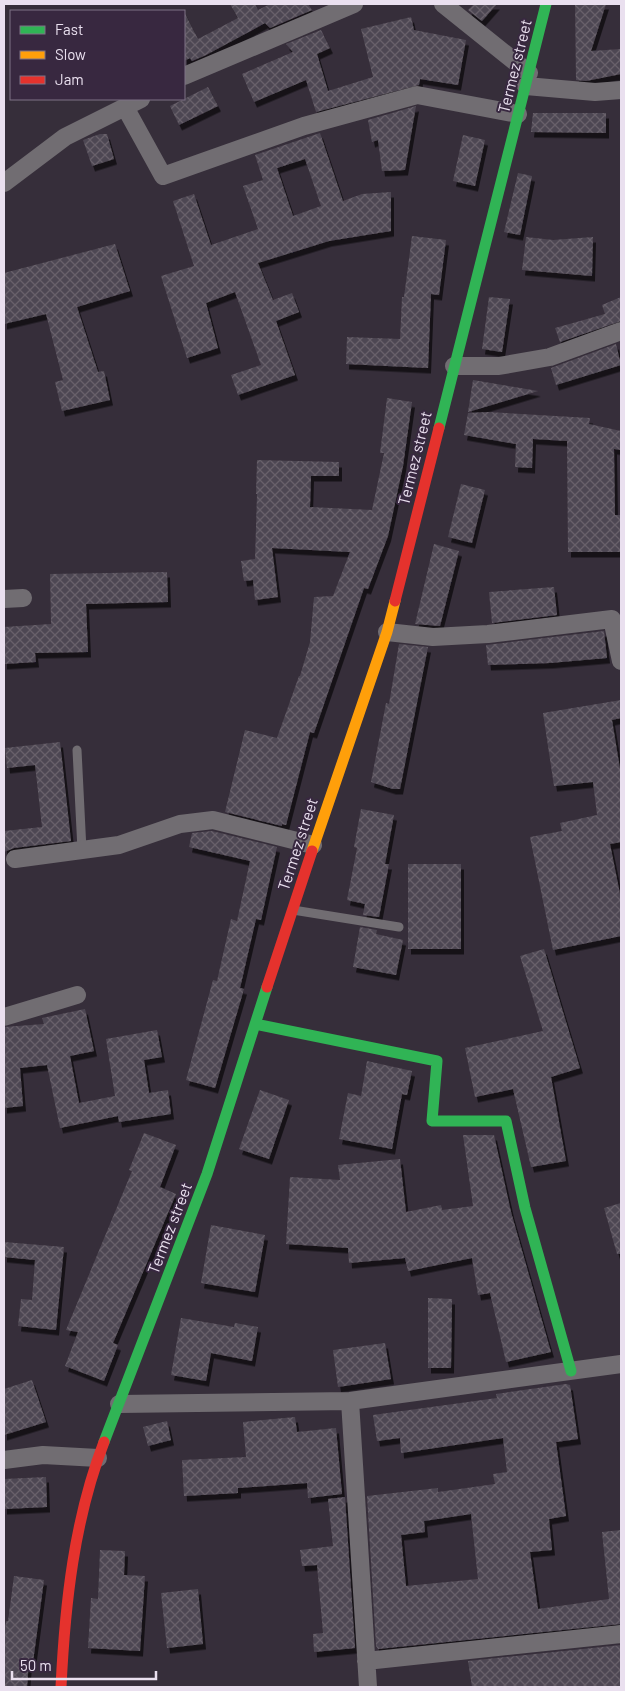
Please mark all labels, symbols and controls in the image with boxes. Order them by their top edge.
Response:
legend [10,10,185,100]
street label: Termez street [493,17,535,115]
text: Fast [55,20,83,38]
text: Slow [55,45,86,63]
text: Jam [55,70,84,88]
street label: Termez street [393,409,435,507]
street label: Termez street [273,795,321,893]
street label: Termez street [143,1180,195,1276]
scale bar [12,1648,156,1680]
text: 50 m [20,1656,52,1674]

